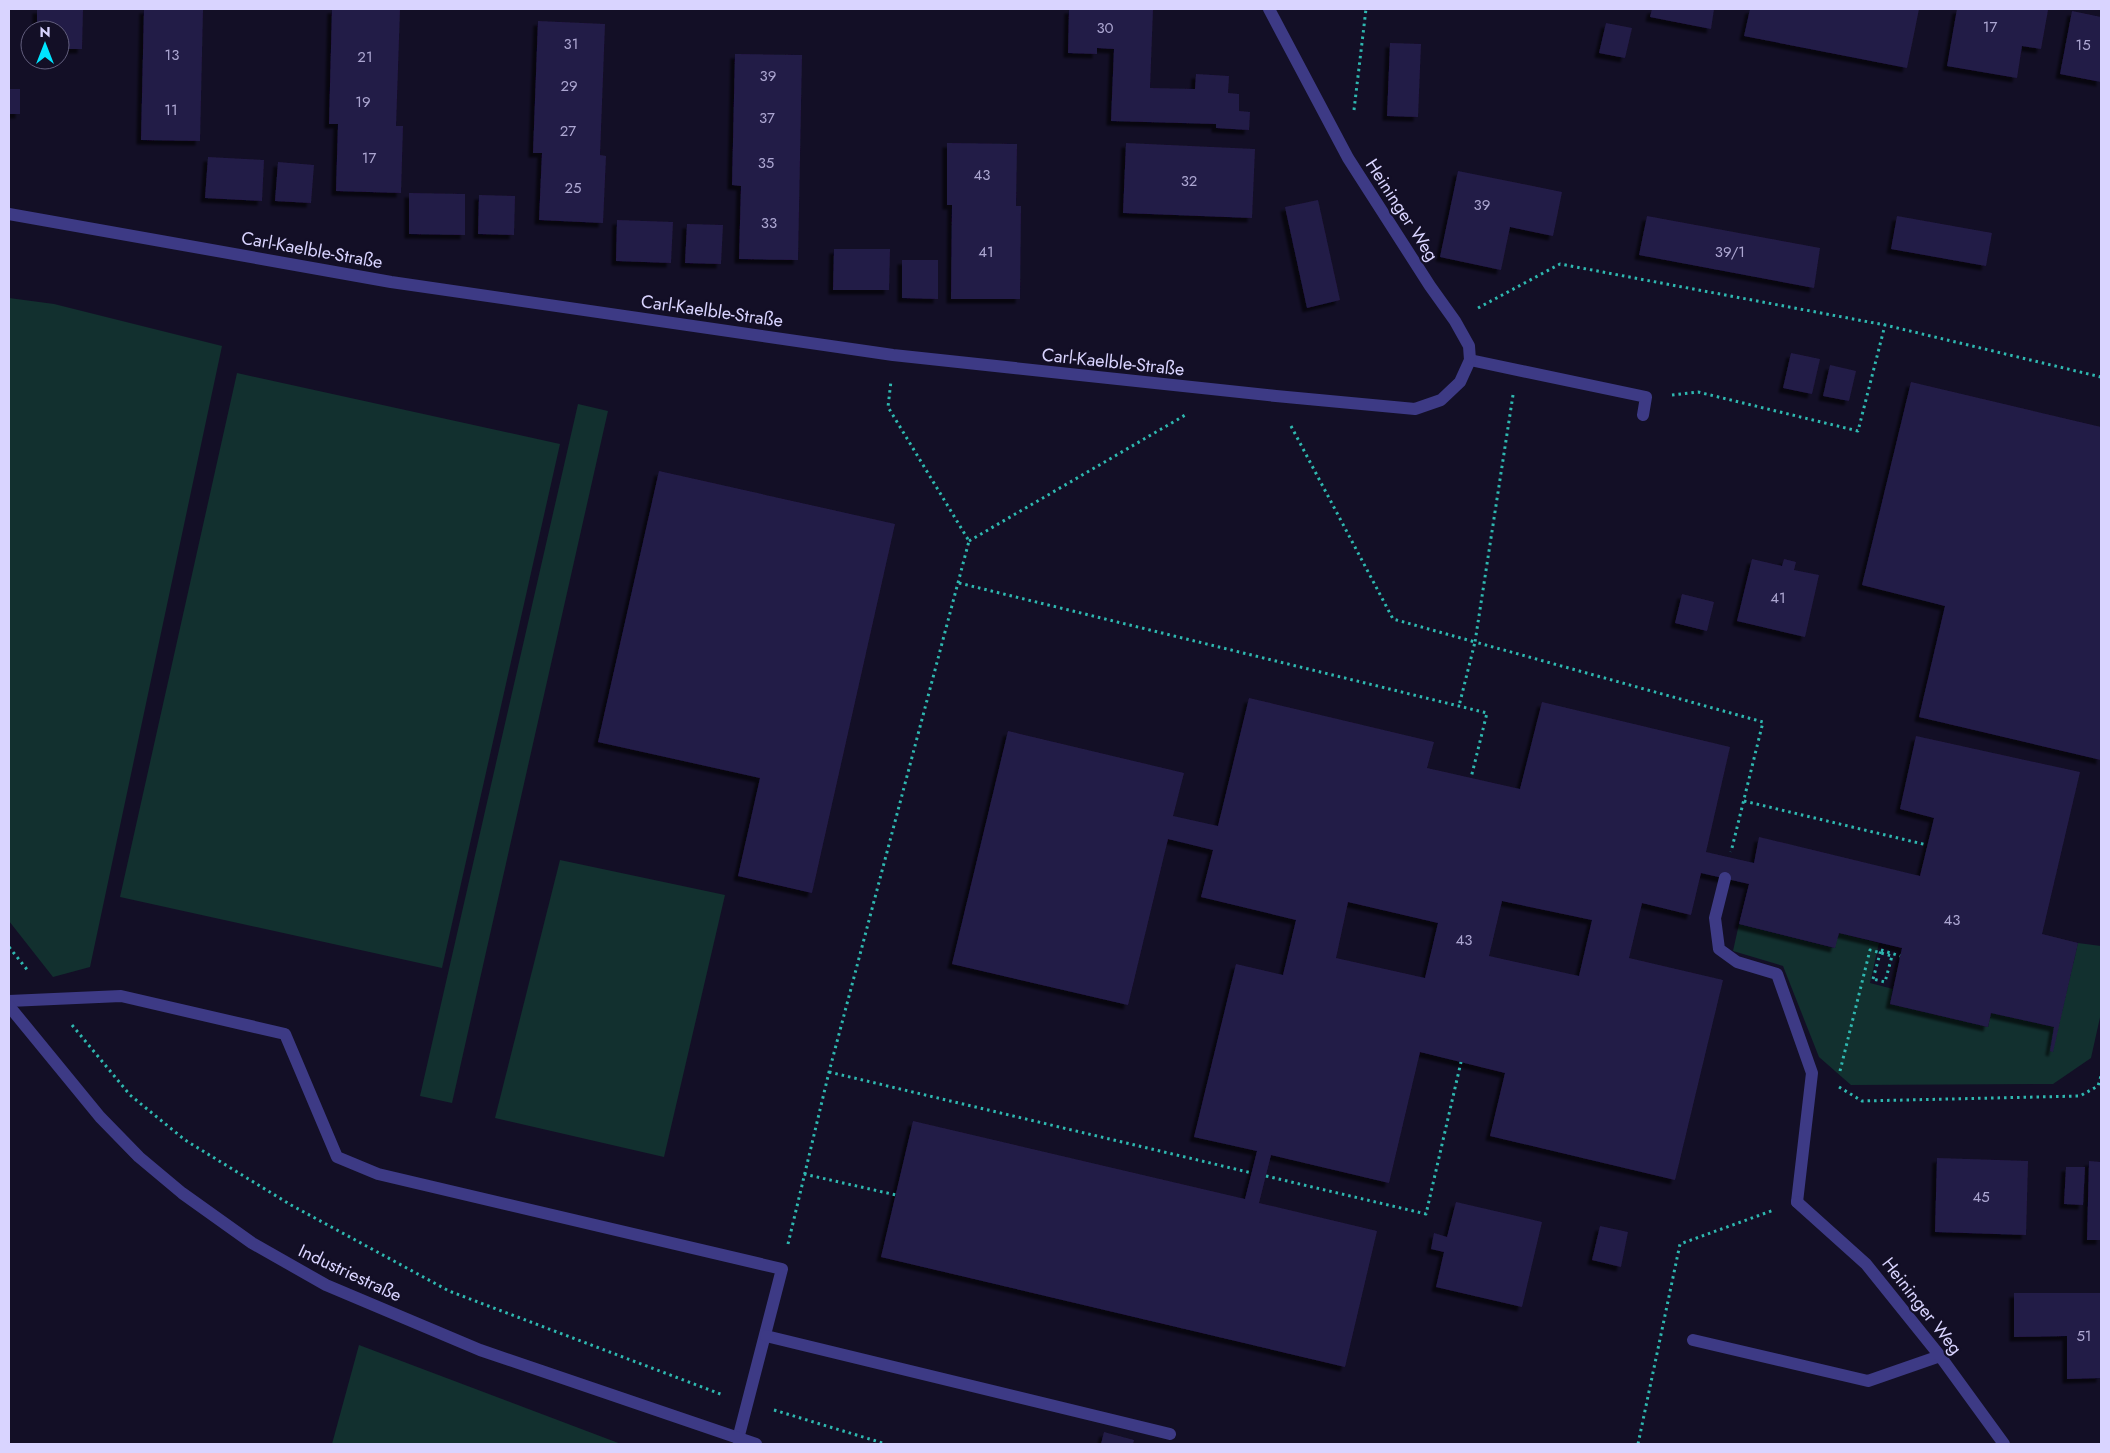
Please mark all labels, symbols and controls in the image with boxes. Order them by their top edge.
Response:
house number: 17 [1983,16,1997,38]
house number: 30 [1096,17,1114,39]
north arrow [20,20,70,70]
text: N [39,22,51,42]
house number: 31 [564,33,578,55]
house number: 15 [2075,34,2091,56]
house number: 13 [165,44,179,66]
house number: 21 [357,46,373,68]
house number: 39 [760,65,776,87]
house number: 29 [560,75,578,97]
house number: 19 [355,91,371,113]
house number: 11 [164,99,178,121]
house number: 37 [759,107,775,129]
house number: 27 [560,120,576,142]
house number: 17 [362,147,376,169]
house number: 35 [758,152,774,174]
street label: Heininger Weg [1359,154,1445,266]
house number: 43 [974,164,990,186]
house number: 32 [1181,170,1197,192]
house number: 25 [565,177,582,199]
house number: 39 [1474,194,1490,216]
house number: 33 [761,212,777,234]
street label: Carl-Kaelble-Straße [239,225,385,275]
house number: 41 [978,241,994,263]
house number: 39/1 [1715,241,1745,263]
street label: Carl-Kaelble-Straße [639,288,785,334]
street label: Carl-Kaelble-Straße [1040,342,1186,382]
house number: 41 [1770,587,1786,609]
house number: 43 [1944,909,1960,931]
house number: 43 [1456,929,1472,951]
house number: 45 [1972,1186,1990,1208]
street label: Industriestraße [294,1238,406,1308]
street label: Heininger Weg [1876,1252,1968,1360]
house number: 51 [2076,1325,2092,1347]

